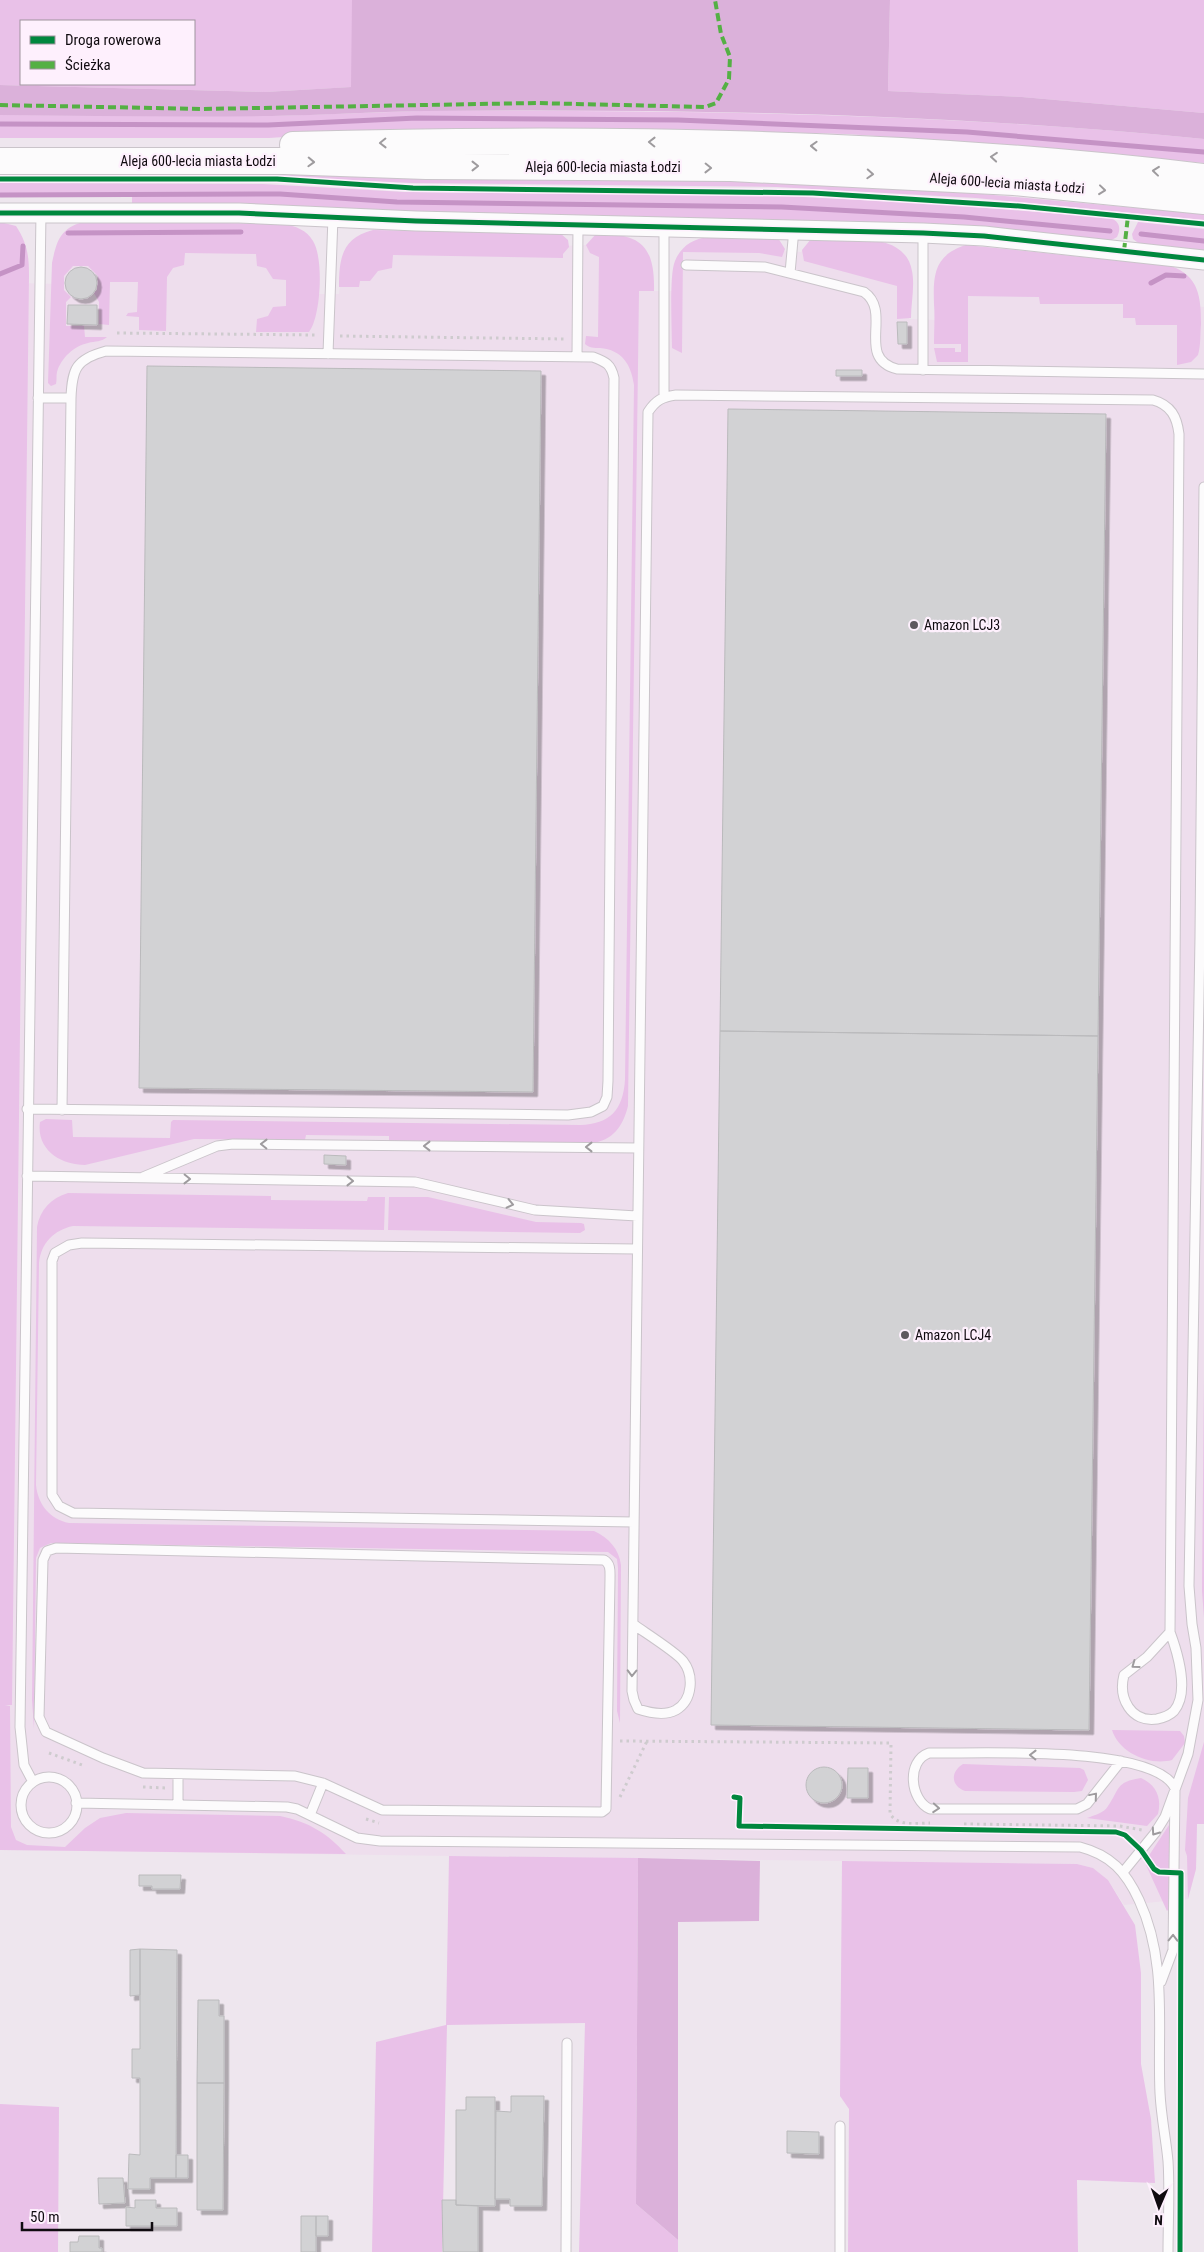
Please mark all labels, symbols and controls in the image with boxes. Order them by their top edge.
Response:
legend [20,20,195,85]
text: Droga rowerowa [65,31,161,49]
text: Ścieżka [65,56,111,74]
one-way arrow [647,137,655,147]
one-way arrow [379,138,386,148]
one-way arrow [810,141,818,151]
one-way arrow [989,151,997,162]
street label: Aleja 600-lecia miasta Łodzi [120,153,276,169]
one-way arrow [308,157,315,167]
street label: Aleja 600-lecia miasta Łodzi [525,159,681,175]
one-way arrow [472,161,479,171]
one-way arrow [704,163,712,173]
one-way arrow [1151,166,1159,177]
one-way arrow [866,168,874,179]
street label: Aleja 600-lecia miasta Łodzi [929,170,1085,196]
one-way arrow [1098,185,1106,196]
place label: Amazon LCJ3 [924,617,1000,633]
marker: Amazon LCJ3 [908,619,920,631]
one-way arrow [260,1139,268,1150]
one-way arrow [423,1141,430,1151]
one-way arrow [585,1142,593,1152]
one-way arrow [184,1174,191,1184]
one-way arrow [346,1176,354,1187]
one-way arrow [505,1199,513,1209]
place label: Amazon LCJ4 [915,1327,991,1343]
marker: Amazon LCJ4 [899,1329,911,1341]
one-way arrow [1132,1659,1141,1668]
one-way arrow [627,1670,637,1677]
one-way arrow [1029,1749,1037,1760]
one-way arrow [1088,1793,1096,1802]
one-way arrow [932,1803,940,1814]
one-way arrow [1152,1827,1161,1836]
one-way arrow [1168,1934,1178,1942]
north arrow [1134,2182,1184,2232]
scale bar [22,2200,152,2232]
text: 50 m [30,2208,60,2226]
text: N [1154,2212,1163,2228]

